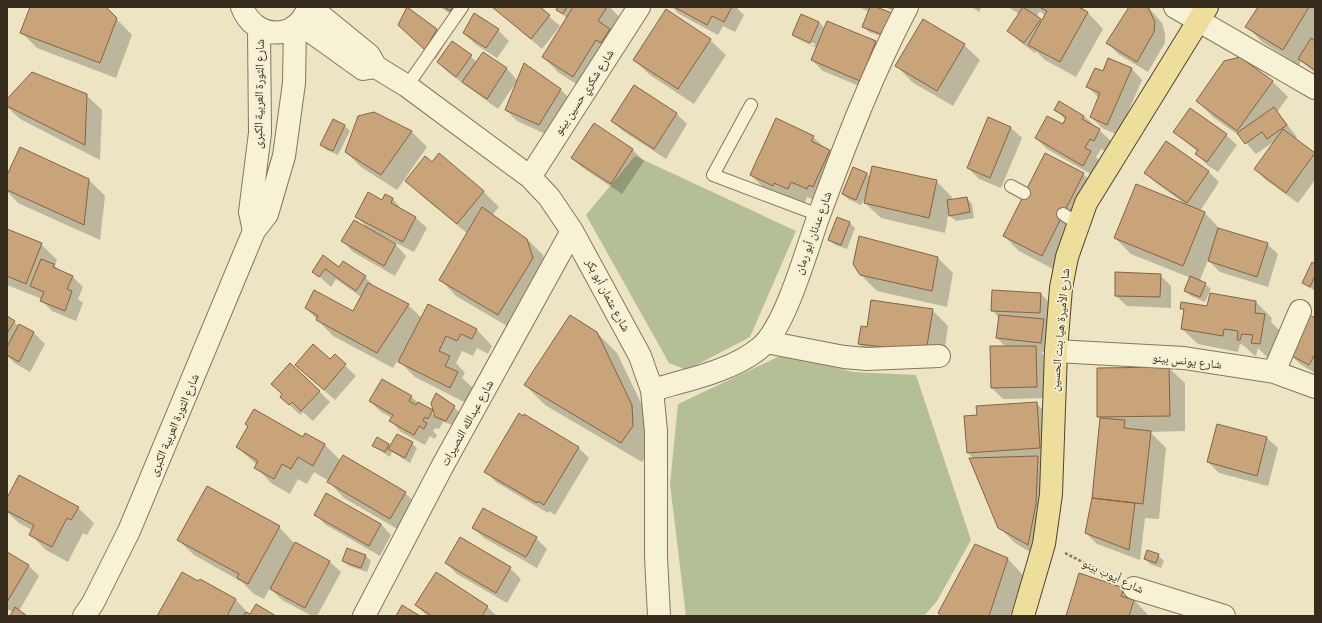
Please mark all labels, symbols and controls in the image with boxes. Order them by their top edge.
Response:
street label: شارع الثورة العربية الكبرى [251,39,268,149]
street label: شارع شكري حسين بينو [551,46,620,139]
street label: شارع عدنان أبو رمان [792,190,835,277]
street label: شارع عثمان أبو بكر [581,255,633,335]
street label: شارع الأميرة هيا بنت الحسين [1048,268,1073,392]
street label: شارع يونس بينو [1152,350,1222,373]
street label: شارع الثورة العربية الكبرى [146,372,203,479]
street label: شارع عبدالله النصيرات [438,377,497,469]
street label: شارع أيوب بينو [1080,556,1146,597]

